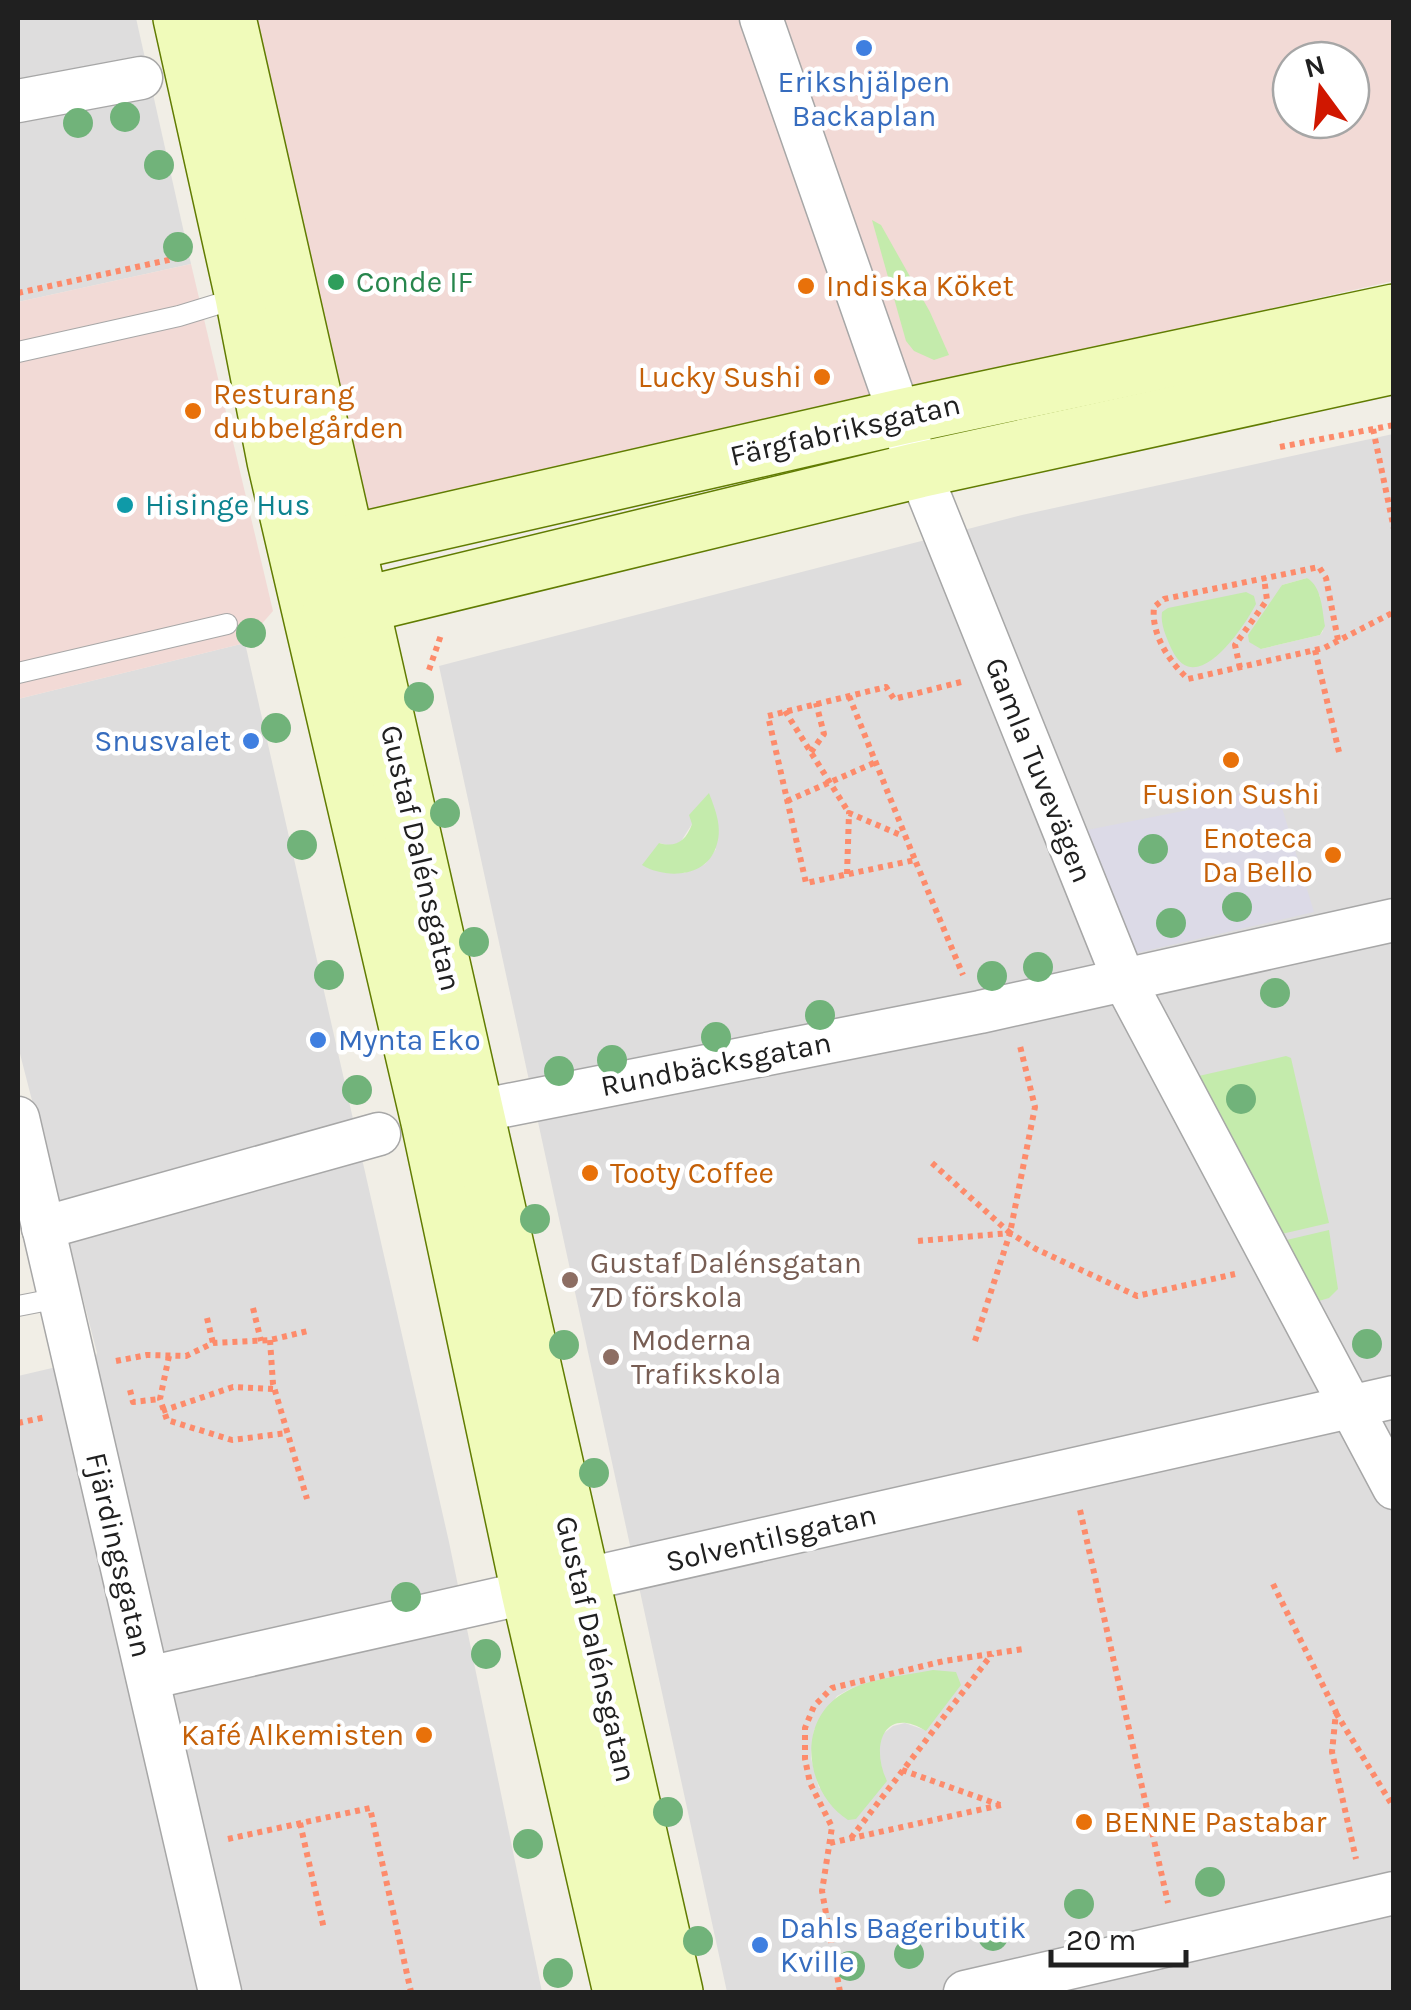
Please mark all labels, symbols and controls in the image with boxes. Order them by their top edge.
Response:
marker: Erikshjälpen Backaplan [853,37,875,59]
north arrow [1271,40,1371,140]
text: N [1301,48,1329,85]
place label: Erikshjälpen Backaplan [778,64,950,134]
place label: Conde IF [356,264,473,300]
place label: Indiska Köket [826,268,1014,304]
marker: Conde IF [325,271,347,293]
marker: Indiska Köket [795,275,817,297]
place label: Lucky Sushi [638,359,802,395]
marker: Lucky Sushi [811,366,833,388]
place label: Resturang dubbelgården [213,376,404,446]
street label: Färgfabriksgatan [726,386,964,474]
marker: Resturang dubbelgården [182,400,204,422]
place label: Hisinge Hus [145,487,310,523]
marker: Hisinge Hus [114,494,136,516]
street label: Gamla Tuvevägen [977,652,1101,888]
street label: Gustaf Dalénsgatan [373,722,469,994]
place label: Snusvalet [94,723,231,759]
marker: Snusvalet [240,730,262,752]
marker: Fusion Sushi [1220,749,1242,771]
place label: Fusion Sushi [1142,776,1320,812]
place label: Enoteca Da Bello [1202,820,1313,890]
marker: Enoteca Da Bello [1322,844,1344,866]
place label: Mynta Eko [338,1022,481,1058]
street label: Rundbäcksgatan [598,1024,834,1104]
marker: Mynta Eko [307,1029,329,1051]
place label: Tooty Coffee [610,1155,774,1191]
marker: Tooty Coffee [579,1162,601,1184]
place label: Gustaf Dalénsgatan 7D förskola [590,1245,862,1315]
marker: Gustaf Dalénsgatan 7D förskola [559,1269,581,1291]
place label: Moderna Trafikskola [631,1322,781,1392]
marker: Moderna Trafikskola [600,1346,622,1368]
street label: Fjärdingsgatan [78,1449,160,1661]
street label: Solventilsgatan [662,1496,880,1580]
street label: Gustaf Dalénsgatan [548,1513,644,1785]
place label: Kafé Alkemisten [181,1717,404,1753]
marker: Kafé Alkemisten [413,1724,435,1746]
place label: BENNE Pastabar [1104,1804,1327,1840]
marker: BENNE Pastabar [1073,1811,1095,1833]
scale bar [1051,1905,1186,1967]
place label: Dahls Bageributik Kville [780,1910,1026,1980]
text: 20 m [1066,1922,1136,1958]
marker: Dahls Bageributik Kville [749,1934,771,1956]

